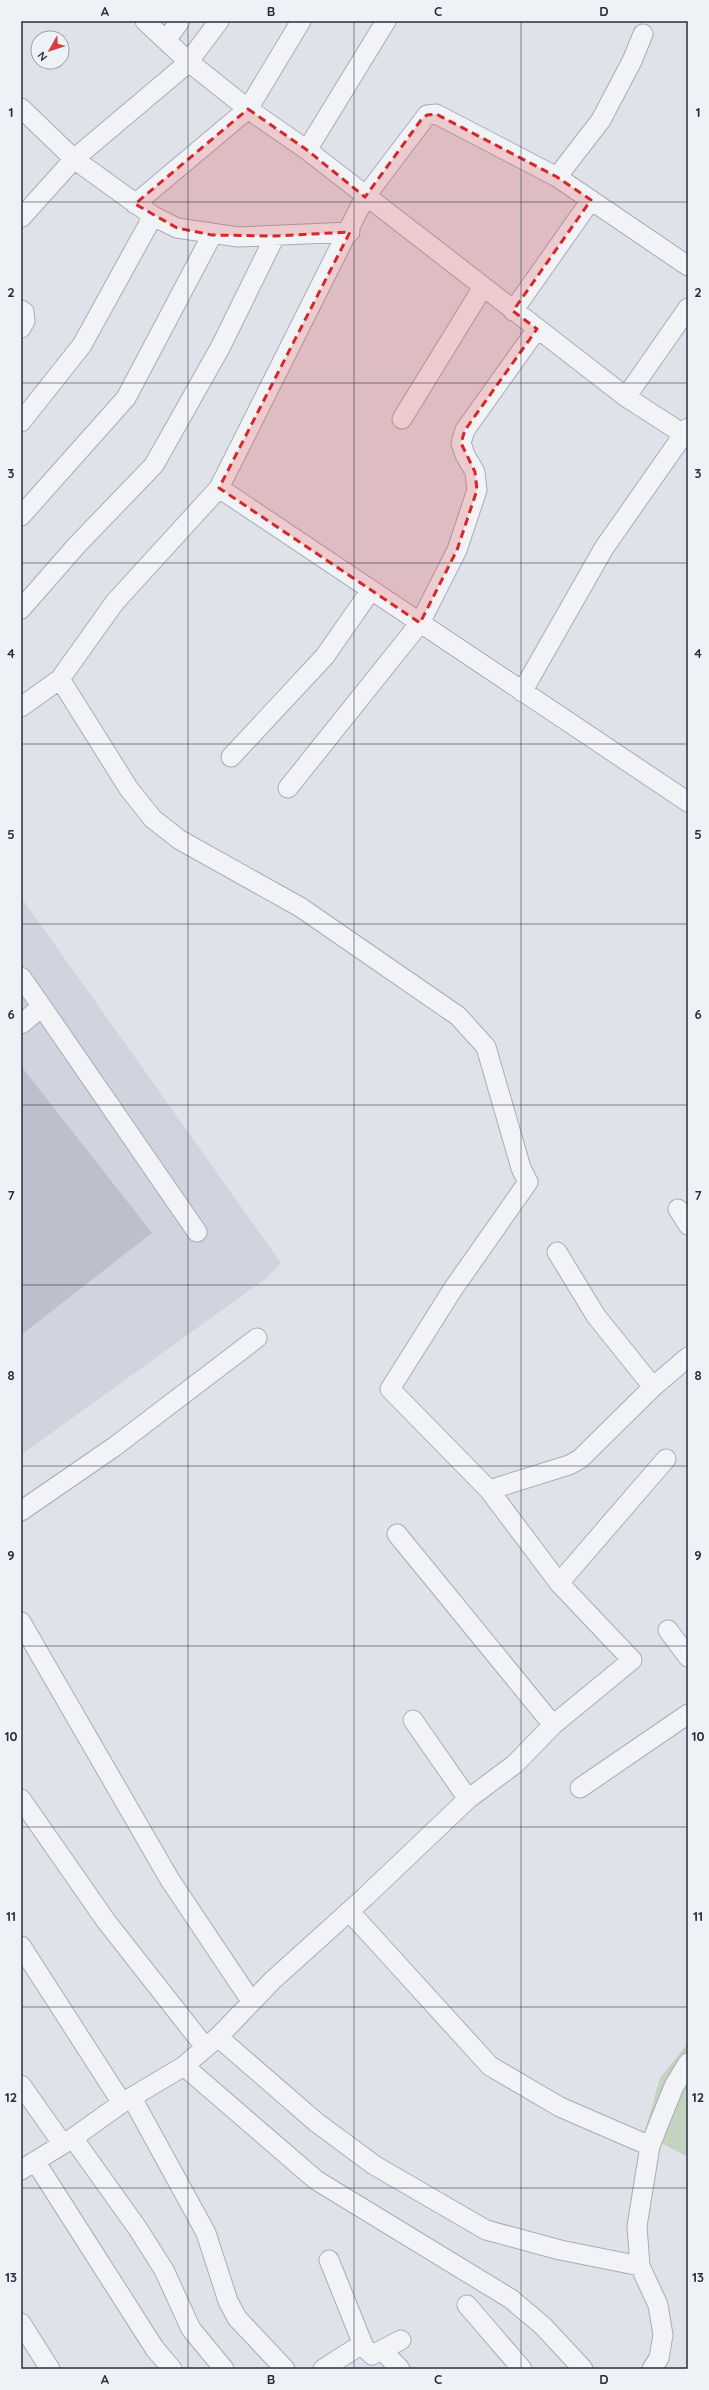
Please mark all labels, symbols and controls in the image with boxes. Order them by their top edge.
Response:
text: A [101,3,110,19]
text: B [267,3,275,19]
text: C [434,3,442,19]
text: D [599,3,609,19]
north arrow [30,30,70,70]
text: N [34,49,50,64]
text: 1 [8,104,14,120]
text: 1 [695,104,701,120]
text: 2 [7,284,15,300]
text: 2 [694,284,702,300]
text: 3 [8,465,15,481]
text: 3 [695,465,702,481]
text: 4 [7,645,15,661]
text: 4 [694,645,702,661]
text: 5 [7,826,15,842]
text: 5 [694,826,702,842]
text: 6 [7,1006,15,1022]
text: 6 [694,1006,702,1022]
text: 7 [7,1187,15,1203]
text: 7 [694,1187,702,1203]
text: 8 [7,1367,15,1383]
text: 8 [694,1367,702,1383]
text: 9 [7,1547,15,1563]
text: 9 [694,1547,702,1563]
text: 10 [4,1728,18,1744]
text: 10 [691,1728,705,1744]
text: 11 [6,1908,16,1924]
text: 11 [693,1908,703,1924]
text: 12 [5,2089,17,2105]
text: 12 [692,2089,704,2105]
text: 13 [5,2269,17,2285]
text: 13 [692,2269,704,2285]
text: A [101,2371,110,2387]
text: B [267,2371,275,2387]
text: C [434,2371,442,2387]
text: D [599,2371,609,2387]

